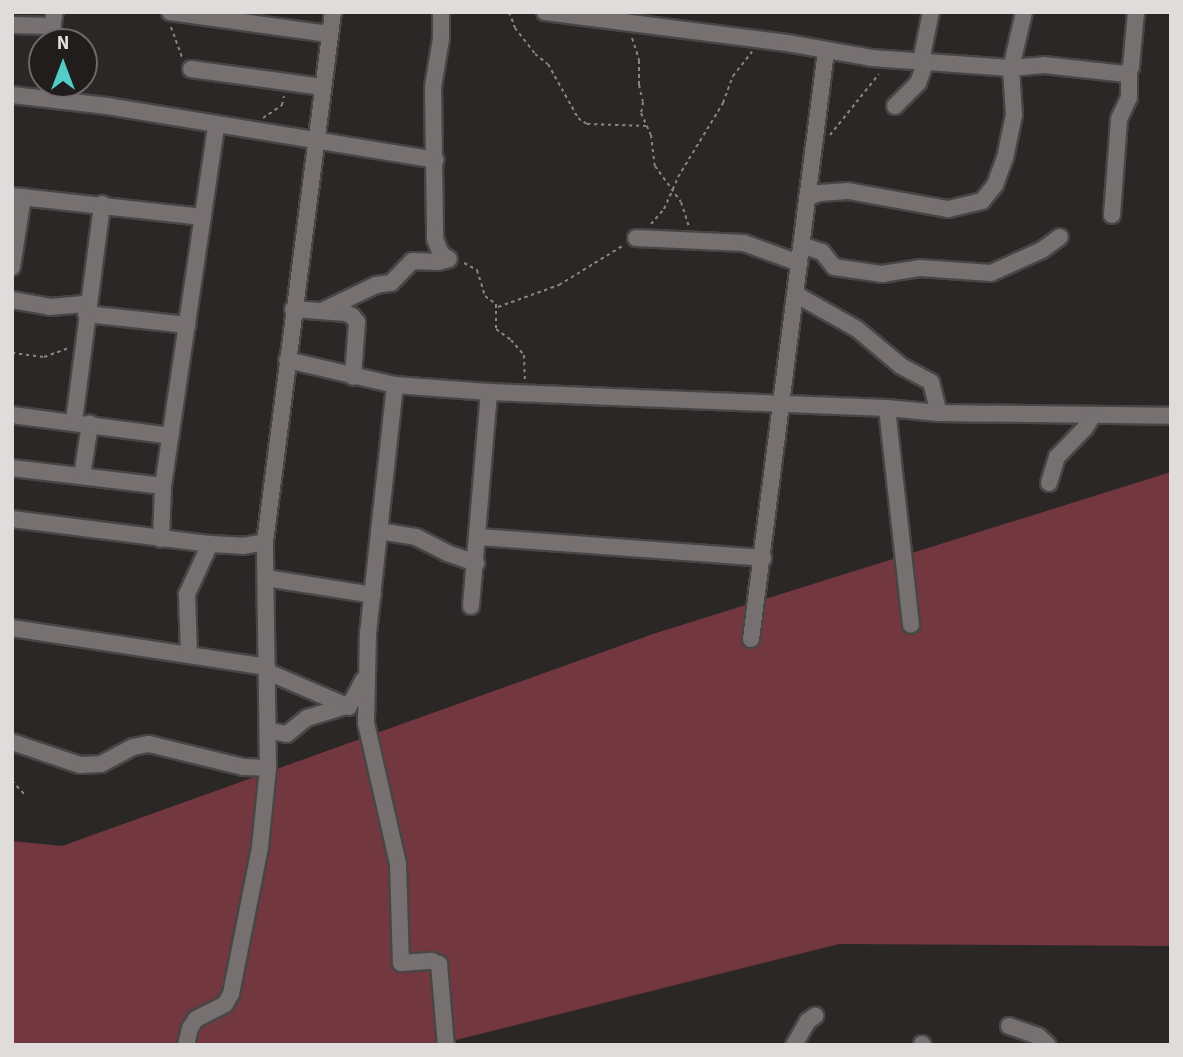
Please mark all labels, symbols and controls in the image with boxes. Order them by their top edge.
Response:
north arrow [28,28,98,98]
text: N [57,30,69,57]

